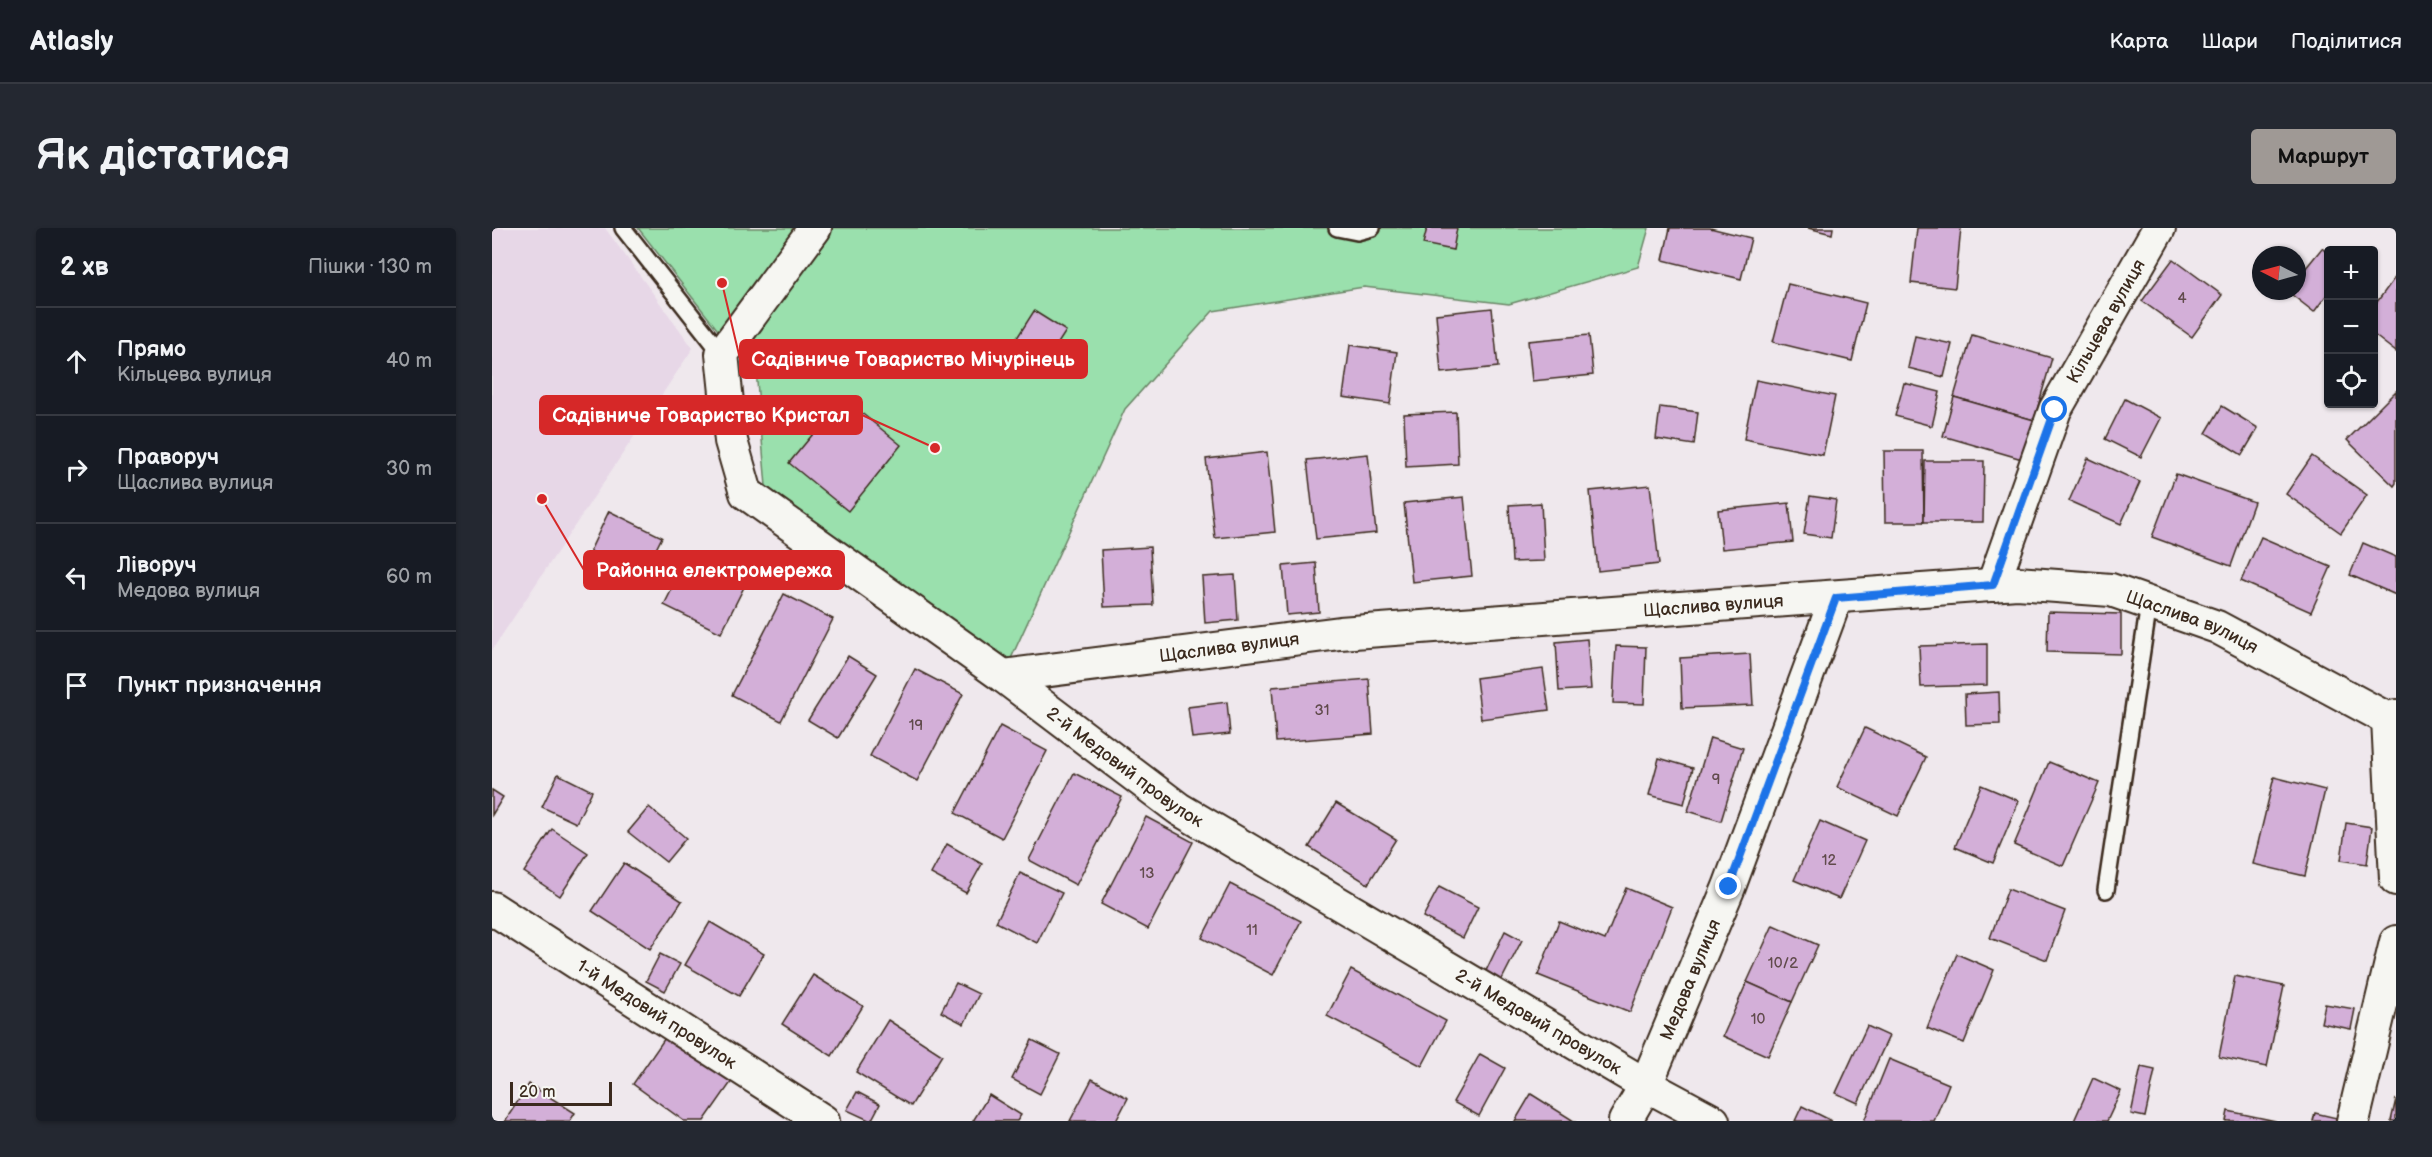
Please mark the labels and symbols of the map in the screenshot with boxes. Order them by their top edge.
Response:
north arrow [2252,246,2306,300]
street label: Кільцева вулиця [2063,256,2150,387]
house number: 4 [2177,289,2187,308]
callout: Садівниче Товариство Мічурінець [740,340,1087,378]
text: Садівниче Товариство Мічурінець [751,348,1076,372]
callout: Садівниче Товариство Кристал [540,396,862,434]
route start [2041,396,2067,422]
text: Садівниче Товариство Кристал [552,404,850,428]
callout: Районна електромережа [584,551,844,589]
text: Районна електромережа [596,559,832,583]
street label: Щаслива вулиця [2123,586,2262,658]
street label: Щаслива вулиця [1642,590,1784,622]
street label: Щаслива вулиця [1158,628,1300,667]
house number: 31 [1314,701,1330,720]
street label: 2-й Медовий провулок [1042,703,1207,832]
house number: 19 [909,716,923,735]
house number: 9 [1712,770,1720,789]
house number: 12 [1822,851,1836,870]
house number: 13 [1139,864,1155,883]
route end [1715,873,1741,899]
street label: Медова вулиця [1656,916,1725,1043]
house number: 11 [1246,921,1258,940]
house number: 10/2 [1768,954,1798,973]
street label: 1-й Медовий провулок [573,955,741,1074]
street label: 2-й Медовий провулок [1451,965,1626,1079]
house number: 10 [1751,1010,1765,1029]
scale bar [510,1079,612,1106]

